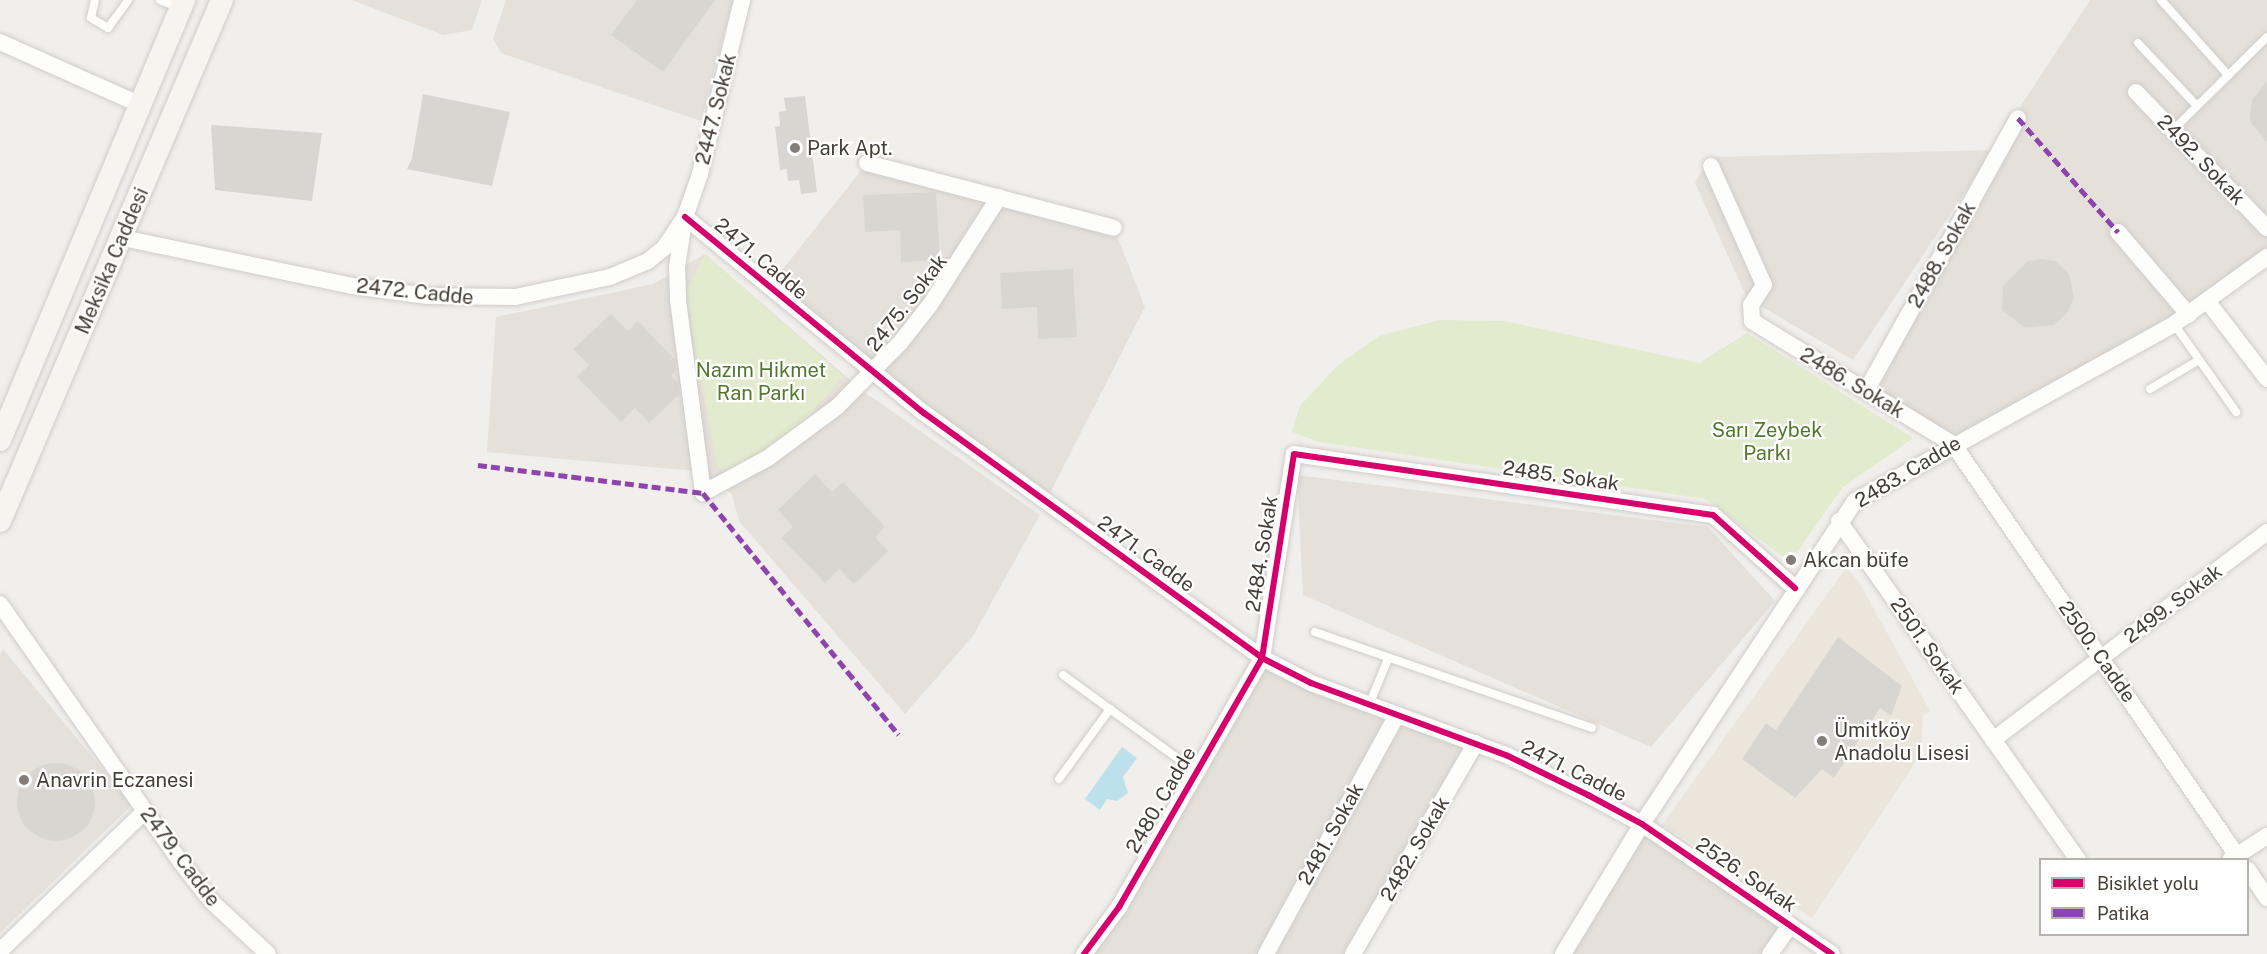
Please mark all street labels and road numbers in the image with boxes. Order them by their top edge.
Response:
street label: 2447. Sokak [691,51,741,167]
street label: 2492. Sokak [2152,110,2250,210]
street label: Meksika Caddesi [70,184,154,338]
street label: 2488. Sokak [1903,198,1981,312]
street label: 2471. Cadde [710,213,812,305]
street label: 2475. Sokak [862,250,952,356]
street label: 2472. Cadde [355,274,475,310]
street label: 2486. Sokak [1796,343,1908,423]
street label: 2483. Cadde [1851,431,1965,513]
street label: 2485. Sokak [1501,456,1621,496]
street label: 2484. Sokak [1241,494,1283,614]
street label: 2471. Cadde [1093,511,1199,597]
street label: 2499. Sokak [2119,559,2227,649]
street label: 2501. Sokak [1885,593,1969,699]
street label: 2500. Cadde [2053,597,2141,707]
street label: 2471. Cadde [1517,735,1631,807]
street label: 2480. Cadde [1121,743,1201,857]
street label: 2481. Sokak [1293,779,1369,889]
street label: 2482. Sokak [1375,792,1455,906]
street label: 2479. Cadde [135,803,225,911]
street label: 2526. Sokak [1691,833,1801,917]

